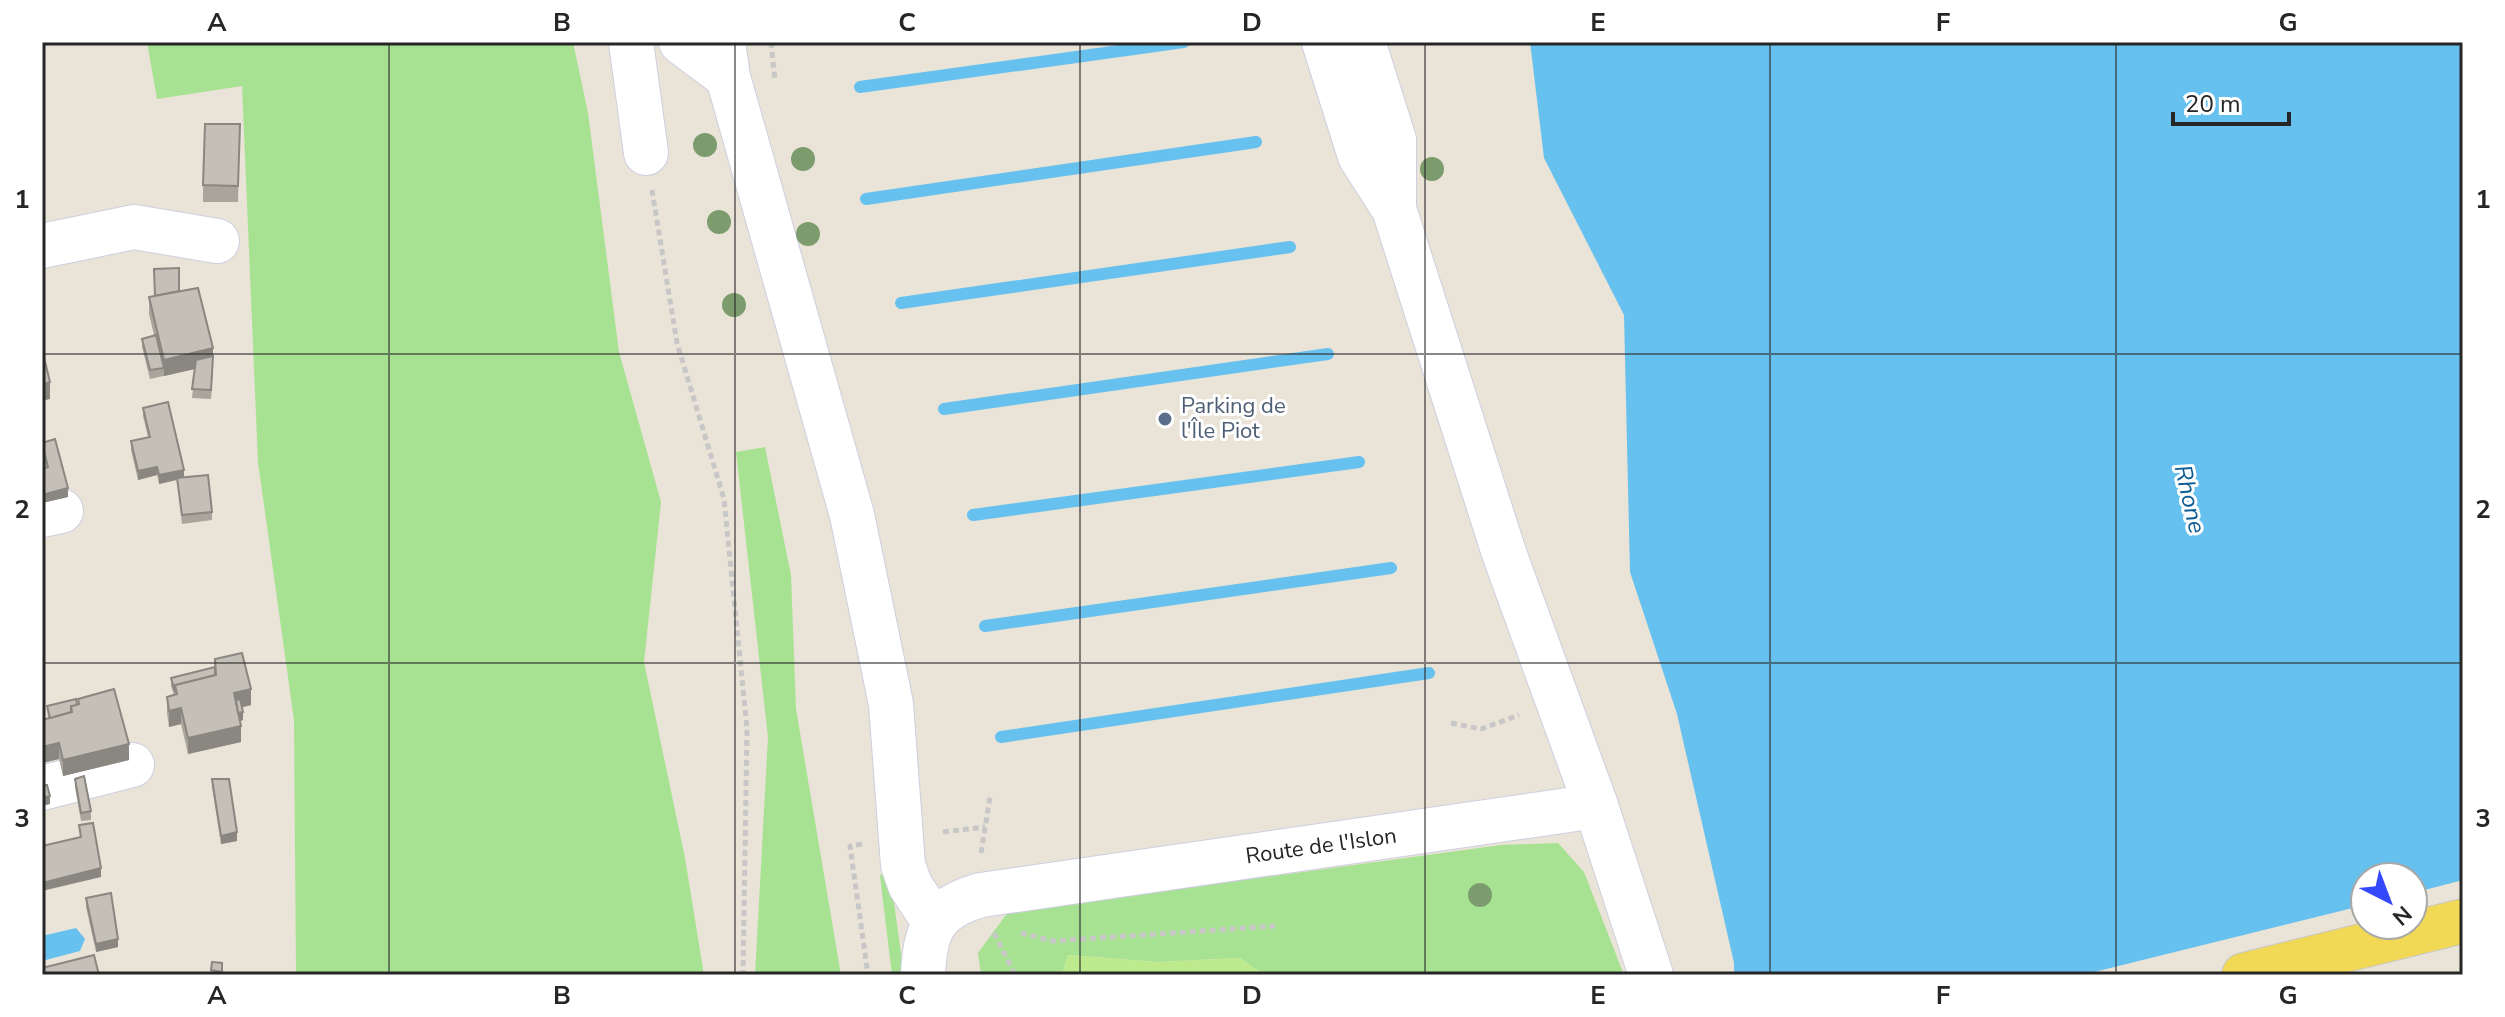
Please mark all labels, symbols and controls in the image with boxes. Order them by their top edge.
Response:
text: A [207,5,227,40]
text: B [553,5,571,40]
text: C [898,5,916,40]
text: D [1242,5,1262,40]
text: E [1590,5,1606,40]
text: F [1936,5,1950,40]
text: G [2278,5,2298,40]
scale bar [2173,76,2289,126]
text: 20 m [2185,88,2241,120]
text: 1 [14,182,30,217]
text: 1 [2475,182,2491,217]
place label: Parking de l'Île Piot [1181,391,1286,446]
marker: Parking de l'Île Piot [1156,410,1174,428]
water label: Rhone [2167,462,2213,537]
text: 2 [14,492,30,527]
text: 2 [2475,492,2491,527]
text: 3 [14,801,30,836]
text: 3 [2475,801,2491,836]
street label: Route de l'Islon [1244,821,1398,871]
north arrow [2349,861,2429,941]
text: N [2386,898,2418,932]
text: A [207,978,227,1013]
text: B [553,978,571,1013]
text: C [898,978,916,1013]
text: D [1242,978,1262,1013]
text: E [1590,978,1606,1013]
text: F [1936,978,1950,1013]
text: G [2278,978,2298,1013]

